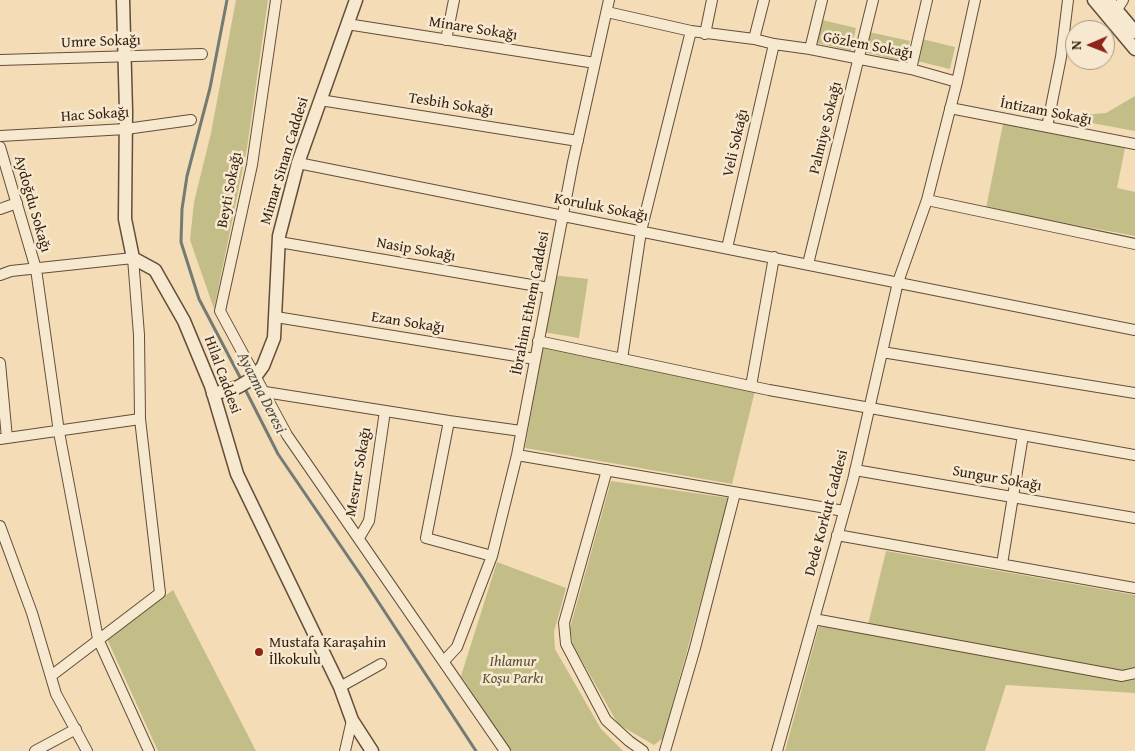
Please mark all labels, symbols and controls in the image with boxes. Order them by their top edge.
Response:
street label: Minare Sokağı [427,13,519,45]
north arrow [1065,20,1115,70]
street label: Gözlem Sokağı [822,28,914,64]
street label: Umre Sokağı [61,32,141,52]
text: N [1066,40,1086,50]
street label: Palmiye Sokağı [806,80,846,176]
street label: Tesbih Sokağı [407,89,495,121]
street label: İntizam Sokağı [999,94,1093,130]
street label: Mimar Sinan Caddesi [257,95,313,227]
street label: Hac Sokağı [60,104,130,126]
street label: Veli Sokağı [719,107,753,179]
street label: Beyti Sokağı [214,150,246,230]
street label: Aydoğdu Sokağı [10,154,54,254]
street label: Koruluk Sokağı [552,190,650,226]
street label: İbrahim Ethem Caddesi [508,230,554,376]
street label: Nasip Sokağı [375,234,457,266]
street label: Ezan Sokağı [370,308,446,338]
street label: Hilal Caddesi [200,334,244,416]
water label: Ayazma Deresi [232,349,290,437]
street label: Mesrur Sokağı [342,426,376,518]
street label: Dede Korkut Caddesi [801,448,853,578]
street label: Sungur Sokağı [951,462,1043,496]
place label: Mustafa Karaşahin İlkokulu [269,634,386,669]
marker: Mustafa Karaşahin İlkokulu [253,646,265,658]
park label: Ihlamur Koşu Parkı [482,653,544,688]

